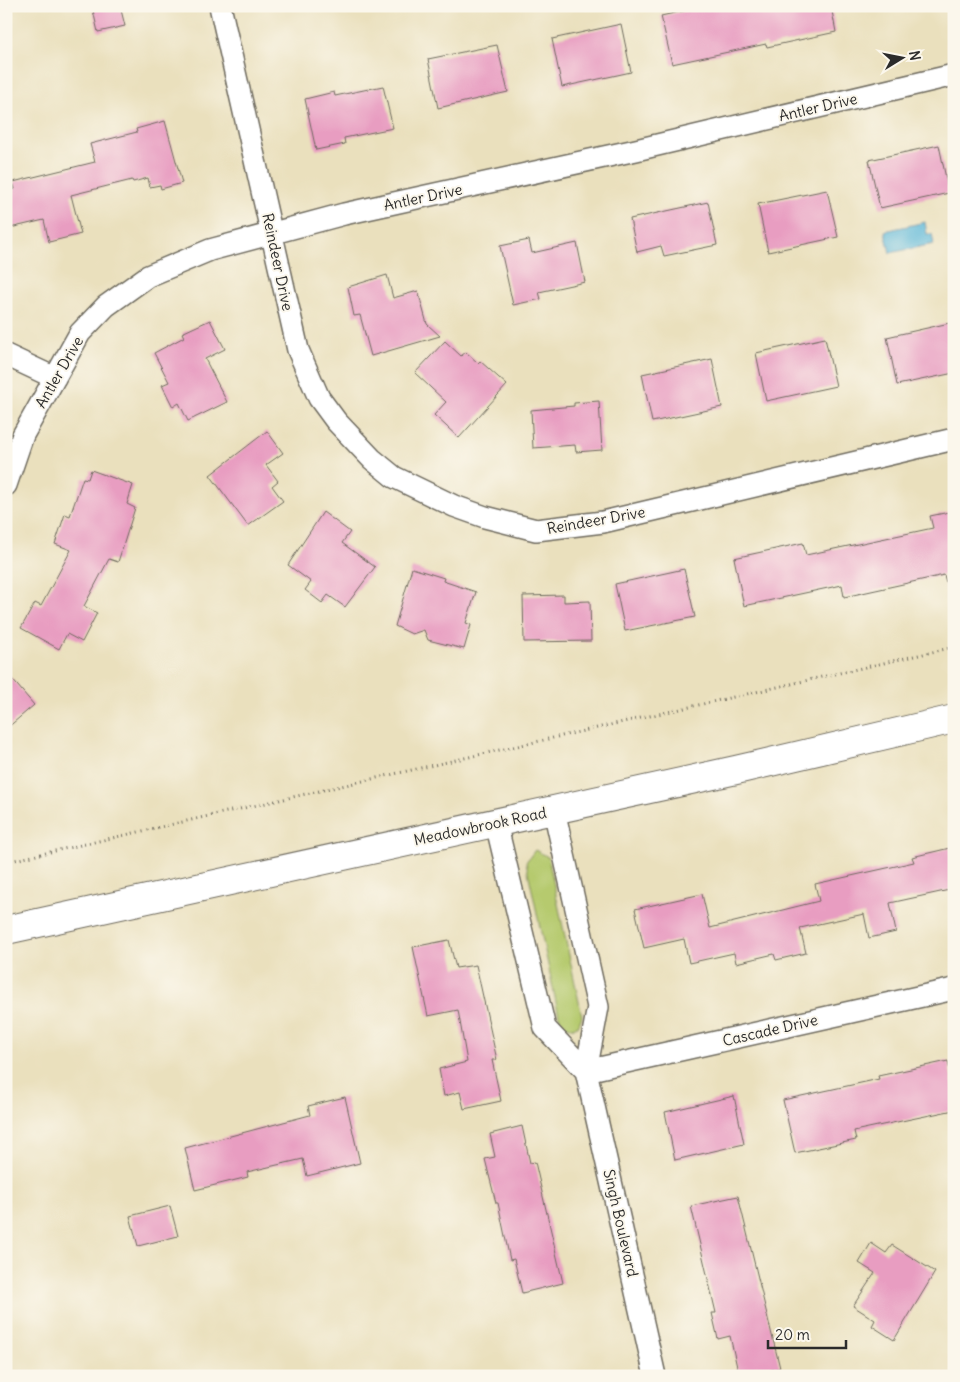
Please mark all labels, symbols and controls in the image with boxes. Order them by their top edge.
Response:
north arrow [878,32,928,82]
text: N [905,49,925,62]
street label: Antler Drive [777,89,859,125]
street label: Antler Drive [382,179,464,215]
street label: Reindeer Drive [258,211,298,313]
street label: Antler Drive [31,333,87,411]
street label: Reindeer Drive [545,502,647,538]
street label: Meadowbrook Road [412,803,548,849]
street label: Cascade Drive [721,1010,819,1050]
street label: Singh Boulevard [599,1167,643,1279]
scale bar [768,1317,845,1349]
text: 20 m [775,1325,810,1344]

